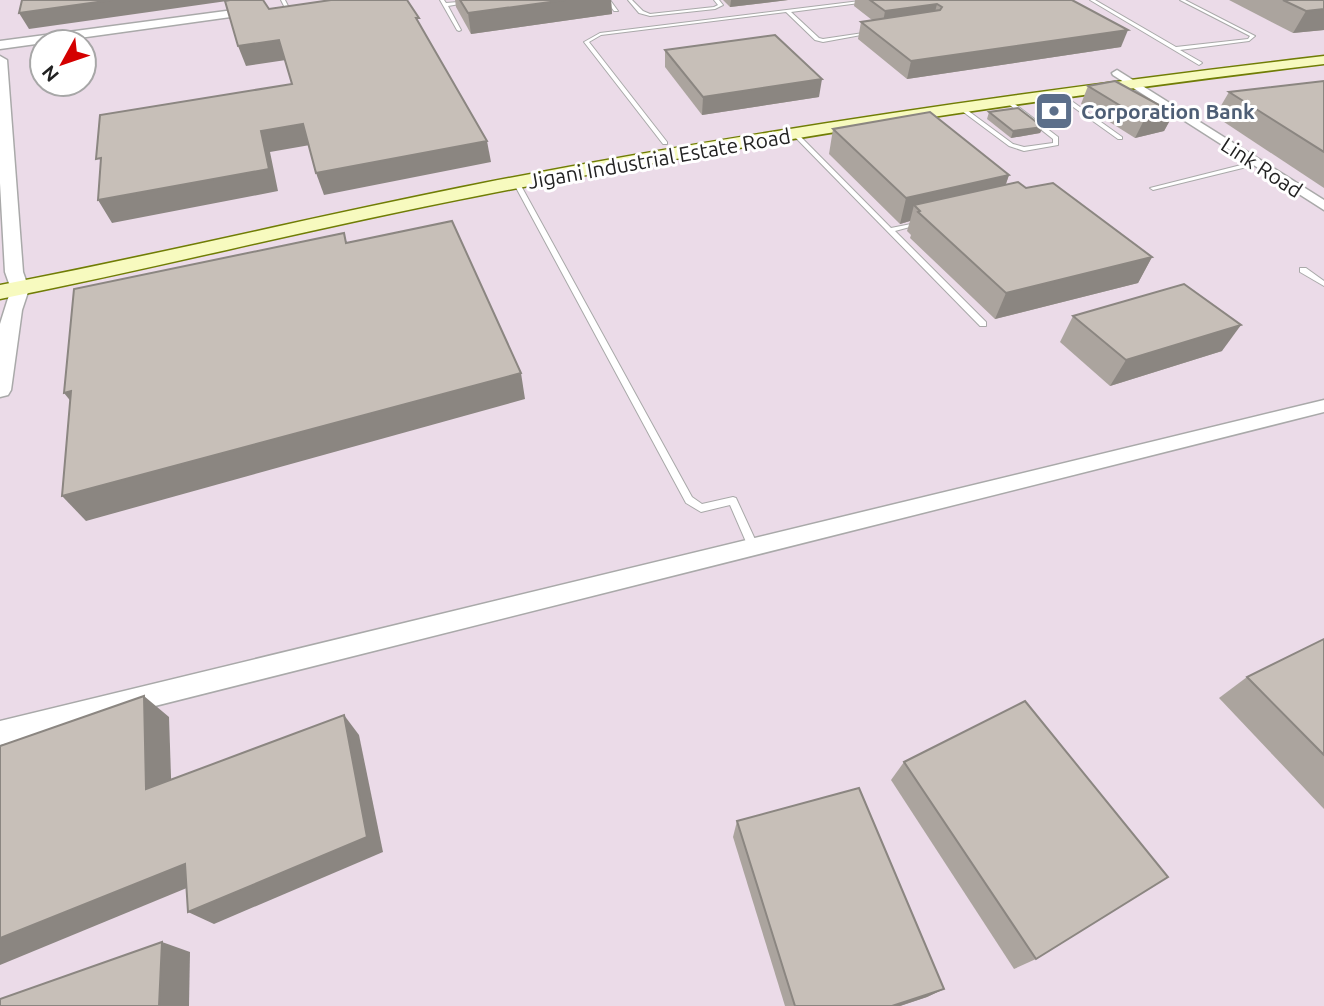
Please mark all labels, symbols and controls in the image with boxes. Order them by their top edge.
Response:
north arrow [28,28,98,98]
text: N [37,61,63,86]
bank icon: Corporation Bank [1033,90,1075,132]
place label: Corporation Bank [1081,99,1255,123]
street label: Jigani Industrial Estate Road [526,123,792,193]
street label: Link Road [1217,132,1307,202]

